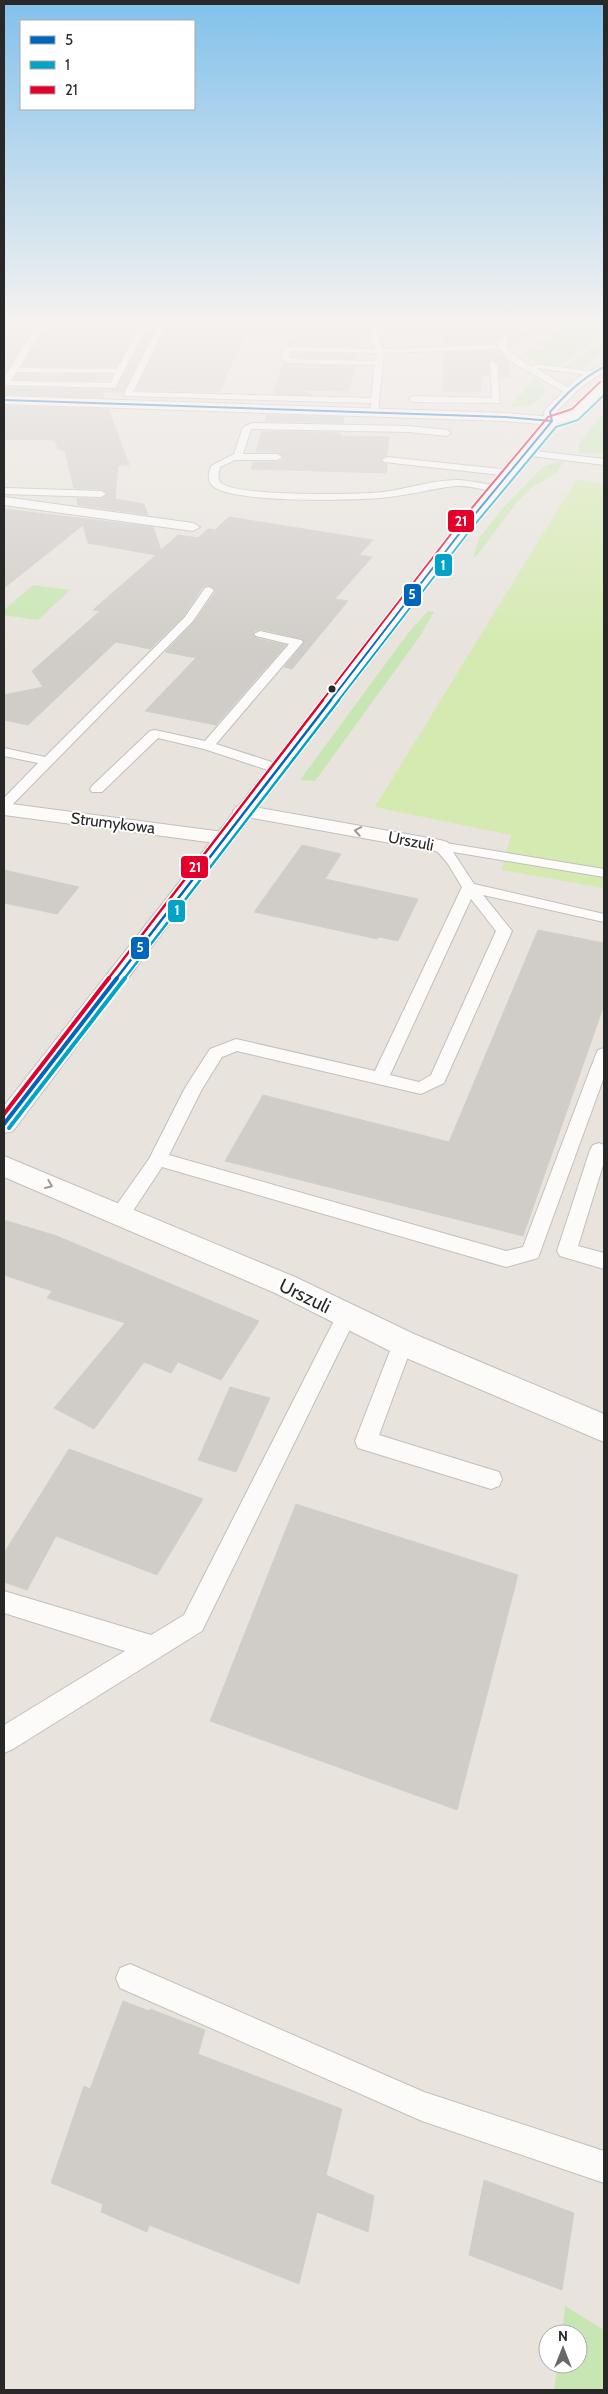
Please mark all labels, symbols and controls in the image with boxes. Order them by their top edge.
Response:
legend [20,20,195,110]
text: 5 [65,31,73,49]
text: 1 [65,56,70,74]
text: 21 [65,81,78,99]
line badge: 21 [447,509,475,533]
text: 21 [455,512,467,530]
line badge: 1 [434,553,453,577]
text: 1 [440,556,446,574]
line badge: 5 [403,583,422,607]
text: 5 [408,585,416,603]
unlabelled marker [327,684,337,694]
street label: Strumykowa [70,808,156,838]
one-way arrow [354,826,362,837]
street label: Urszuli [387,827,435,855]
line badge: 21 [180,855,209,879]
text: 21 [189,858,201,876]
line badge: 1 [167,899,186,923]
text: 1 [174,901,180,919]
line badge: 5 [130,936,150,960]
text: 5 [136,938,144,956]
one-way arrow [44,1178,53,1189]
street label: Urszuli [275,1274,335,1318]
north arrow [538,2324,588,2374]
text: N [558,2327,568,2345]

